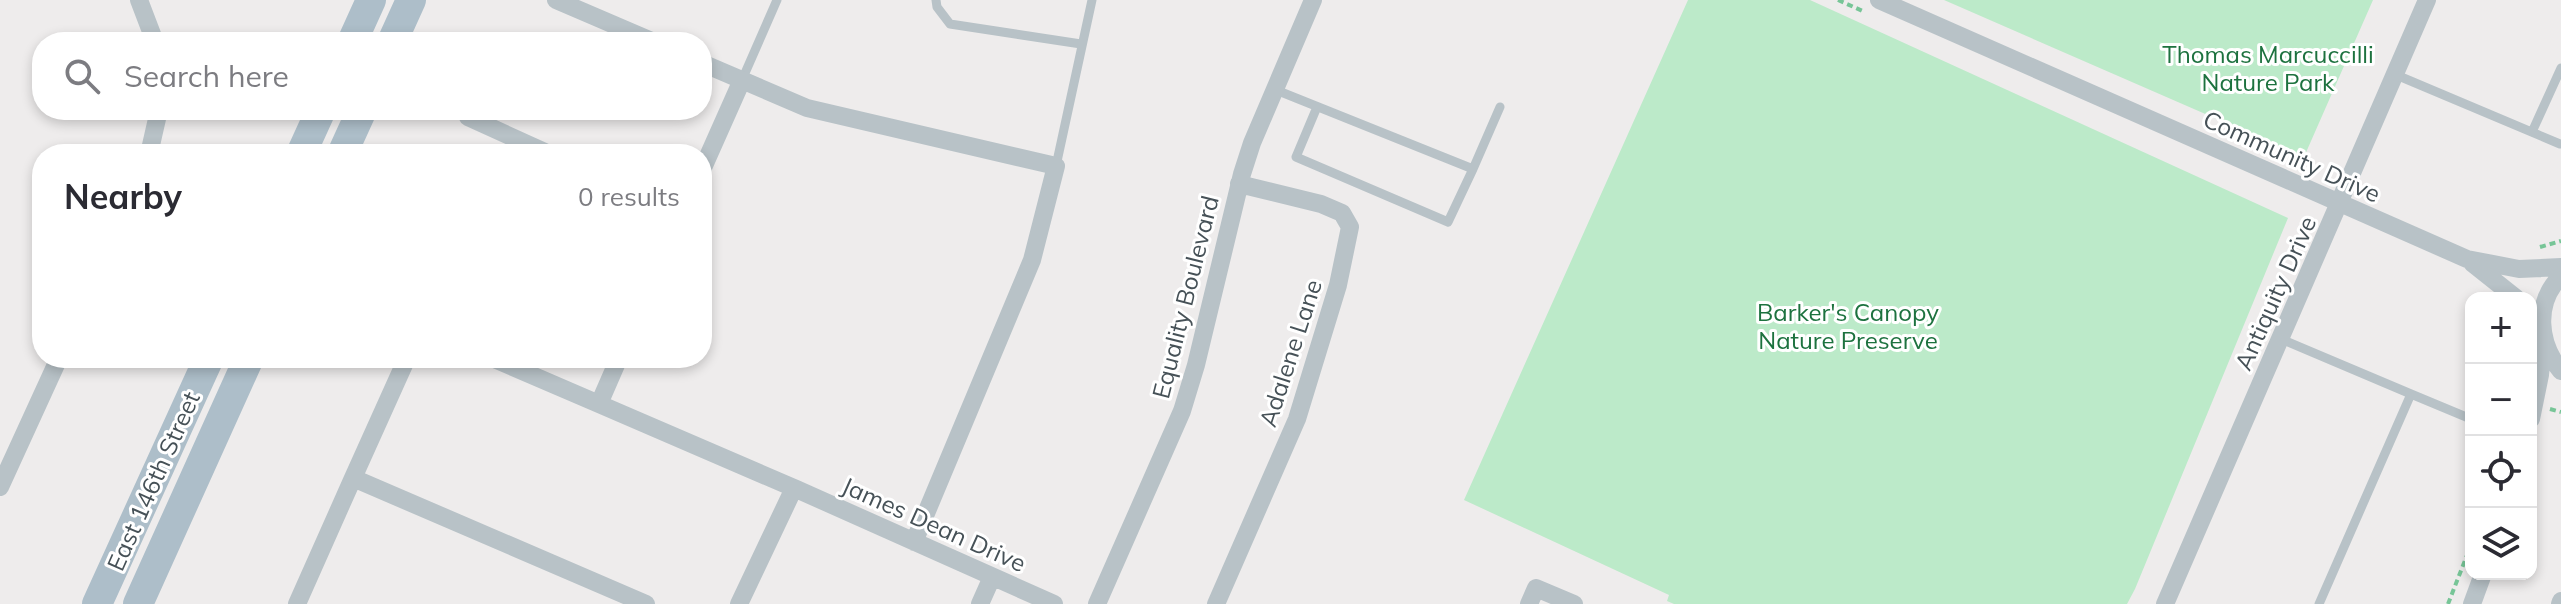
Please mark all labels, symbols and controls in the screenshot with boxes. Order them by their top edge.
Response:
search box [32,32,712,120]
park label: Thomas Marcuccilli Nature Park [2162,39,2374,97]
icon: search [60,54,104,98]
text: Search here [124,57,289,95]
street label: Community Drive [2199,104,2385,208]
text: Nearby [64,175,182,218]
text: 0 results [578,180,680,213]
street label: Equality Boulevard [1145,192,1225,402]
street label: Antiquity Drive [2228,211,2322,375]
street label: Adalene Lane [1252,276,1328,430]
map controls [2465,292,2537,580]
button: + [2465,292,2537,364]
park label: Barker's Canopy Nature Preserve [1757,297,1939,355]
button: − [2465,364,2537,436]
street label: East 146th Street [100,387,206,575]
button: locate [2465,436,2537,508]
street label: James Dean Drive [837,470,1031,578]
button: layers [2465,508,2537,580]

